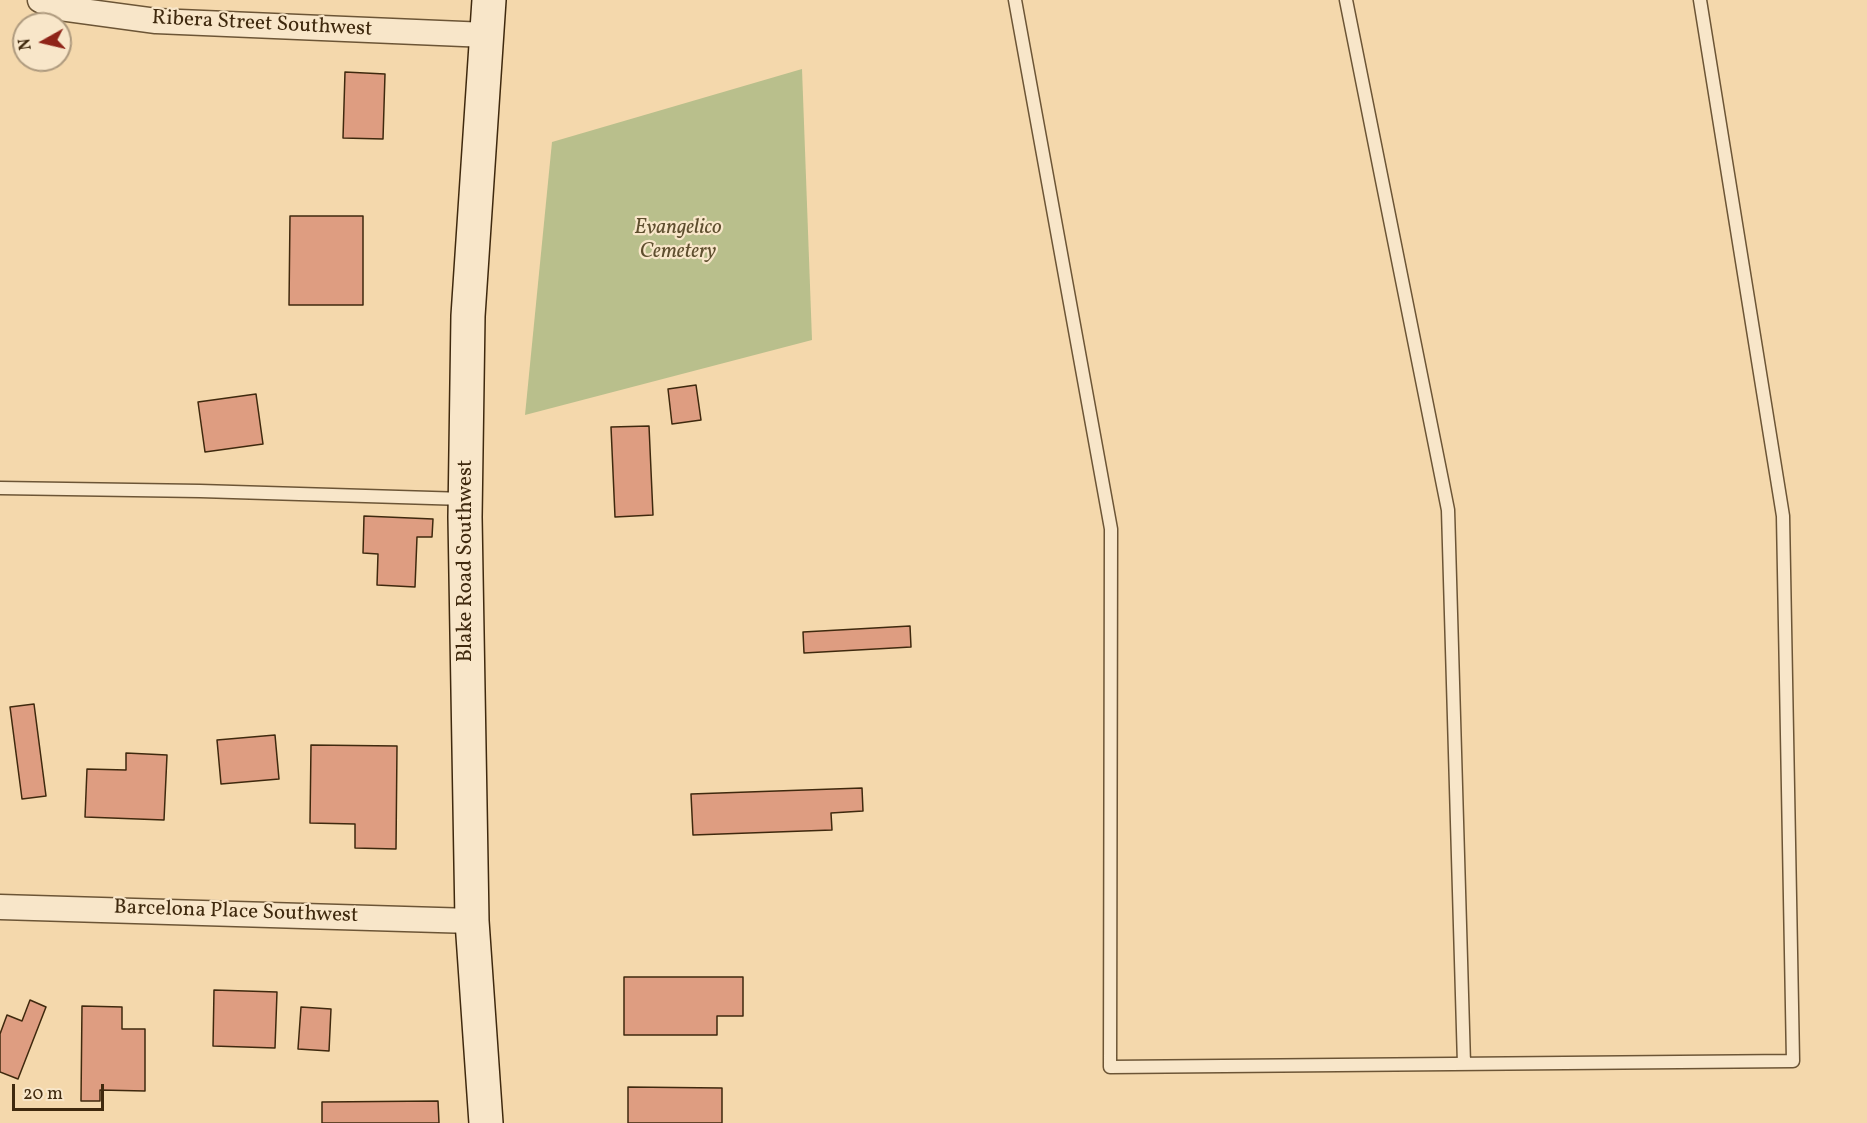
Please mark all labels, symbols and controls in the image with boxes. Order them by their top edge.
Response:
street label: Ribera Street Southwest [151,7,373,43]
north arrow [12,12,72,72]
text: N [14,37,38,52]
park label: Evangelico Cemetery [634,216,722,266]
street label: Blake Road Southwest [454,460,480,662]
street label: Barcelona Place Southwest [113,896,359,930]
scale bar [15,1072,106,1110]
text: 20 m [23,1082,63,1107]

